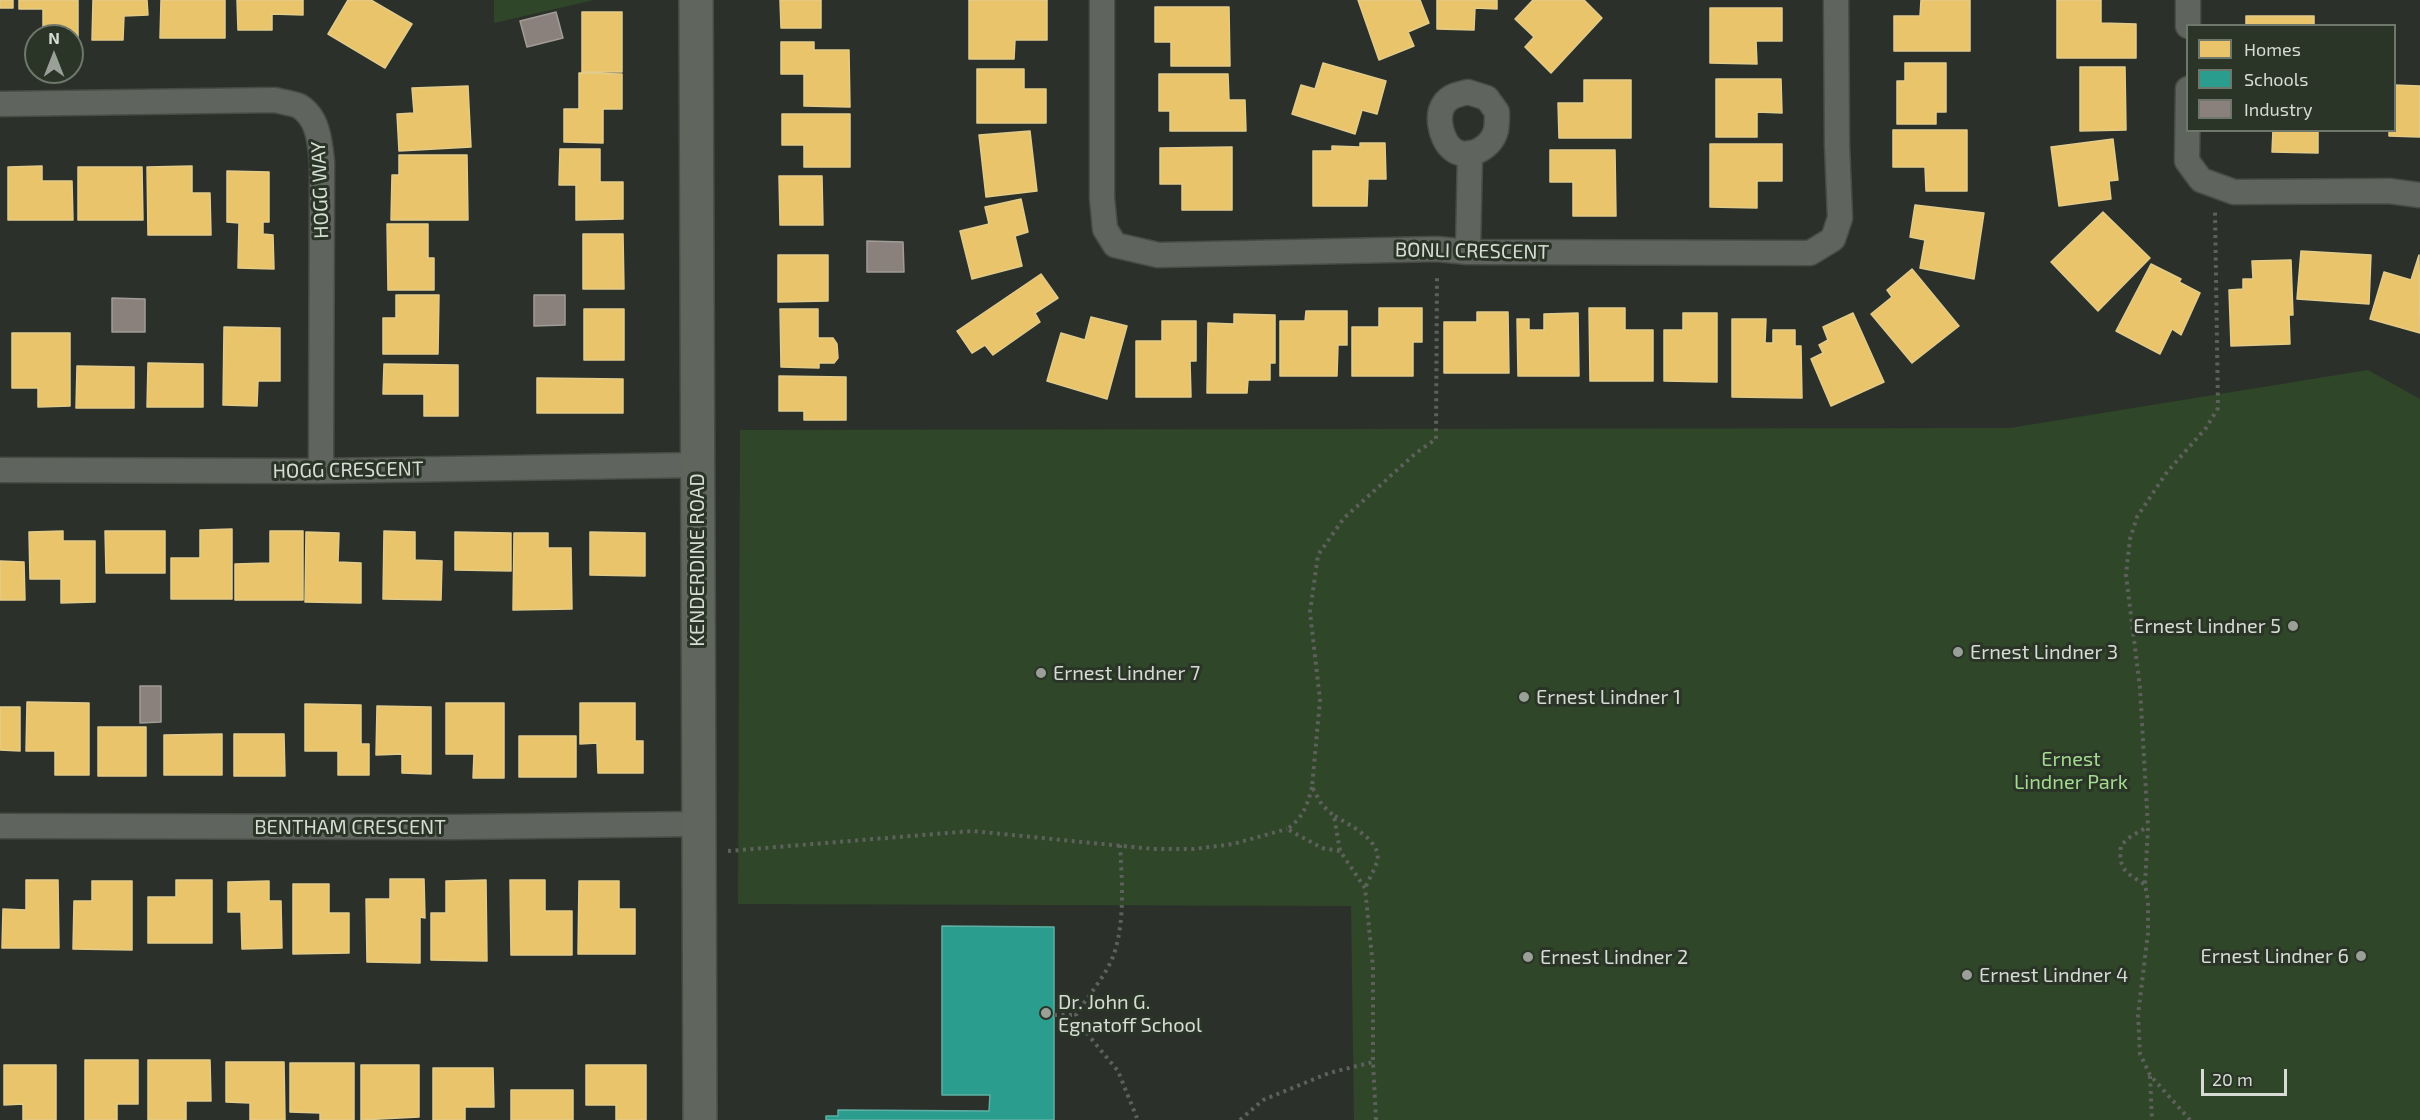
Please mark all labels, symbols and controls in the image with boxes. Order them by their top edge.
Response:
north arrow [24,24,84,84]
legend [2186,24,2396,132]
text: N [48,28,60,47]
text: Homes [2244,38,2301,60]
text: Schools [2244,68,2308,90]
text: Industry [2244,98,2313,120]
street label: HOGG WAY [306,141,334,239]
street label: BONLI CRESCENT [1395,238,1549,264]
street label: HOGG CRESCENT [272,457,424,483]
street label: KENDERDINE ROAD [685,473,709,647]
place label: Ernest Lindner 5 [2133,614,2281,638]
marker: Ernest Lindner 5 [2286,619,2300,633]
place label: Ernest Lindner 3 [1970,640,2118,664]
marker: Ernest Lindner 3 [1951,645,1965,659]
place label: Ernest Lindner 7 [1053,661,1200,685]
marker: Ernest Lindner 7 [1034,666,1048,680]
place label: Ernest Lindner 1 [1536,685,1681,709]
marker: Ernest Lindner 1 [1517,690,1531,704]
park label: Ernest Lindner Park [2014,747,2128,794]
street label: BENTHAM CRESCENT [254,815,446,839]
place label: Ernest Lindner 6 [2201,944,2349,968]
place label: Ernest Lindner 2 [1540,945,1688,969]
marker: Ernest Lindner 6 [2354,949,2368,963]
marker: Ernest Lindner 2 [1521,950,1535,964]
place label: Ernest Lindner 4 [1979,963,2128,987]
marker: Ernest Lindner 4 [1960,968,1974,982]
place label: Dr. John G. Egnatoff School [1058,990,1202,1037]
marker: Dr. John G. Egnatoff School [1039,1006,1053,1020]
scale bar [2204,1057,2290,1095]
text: 20 m [2212,1068,2253,1090]

